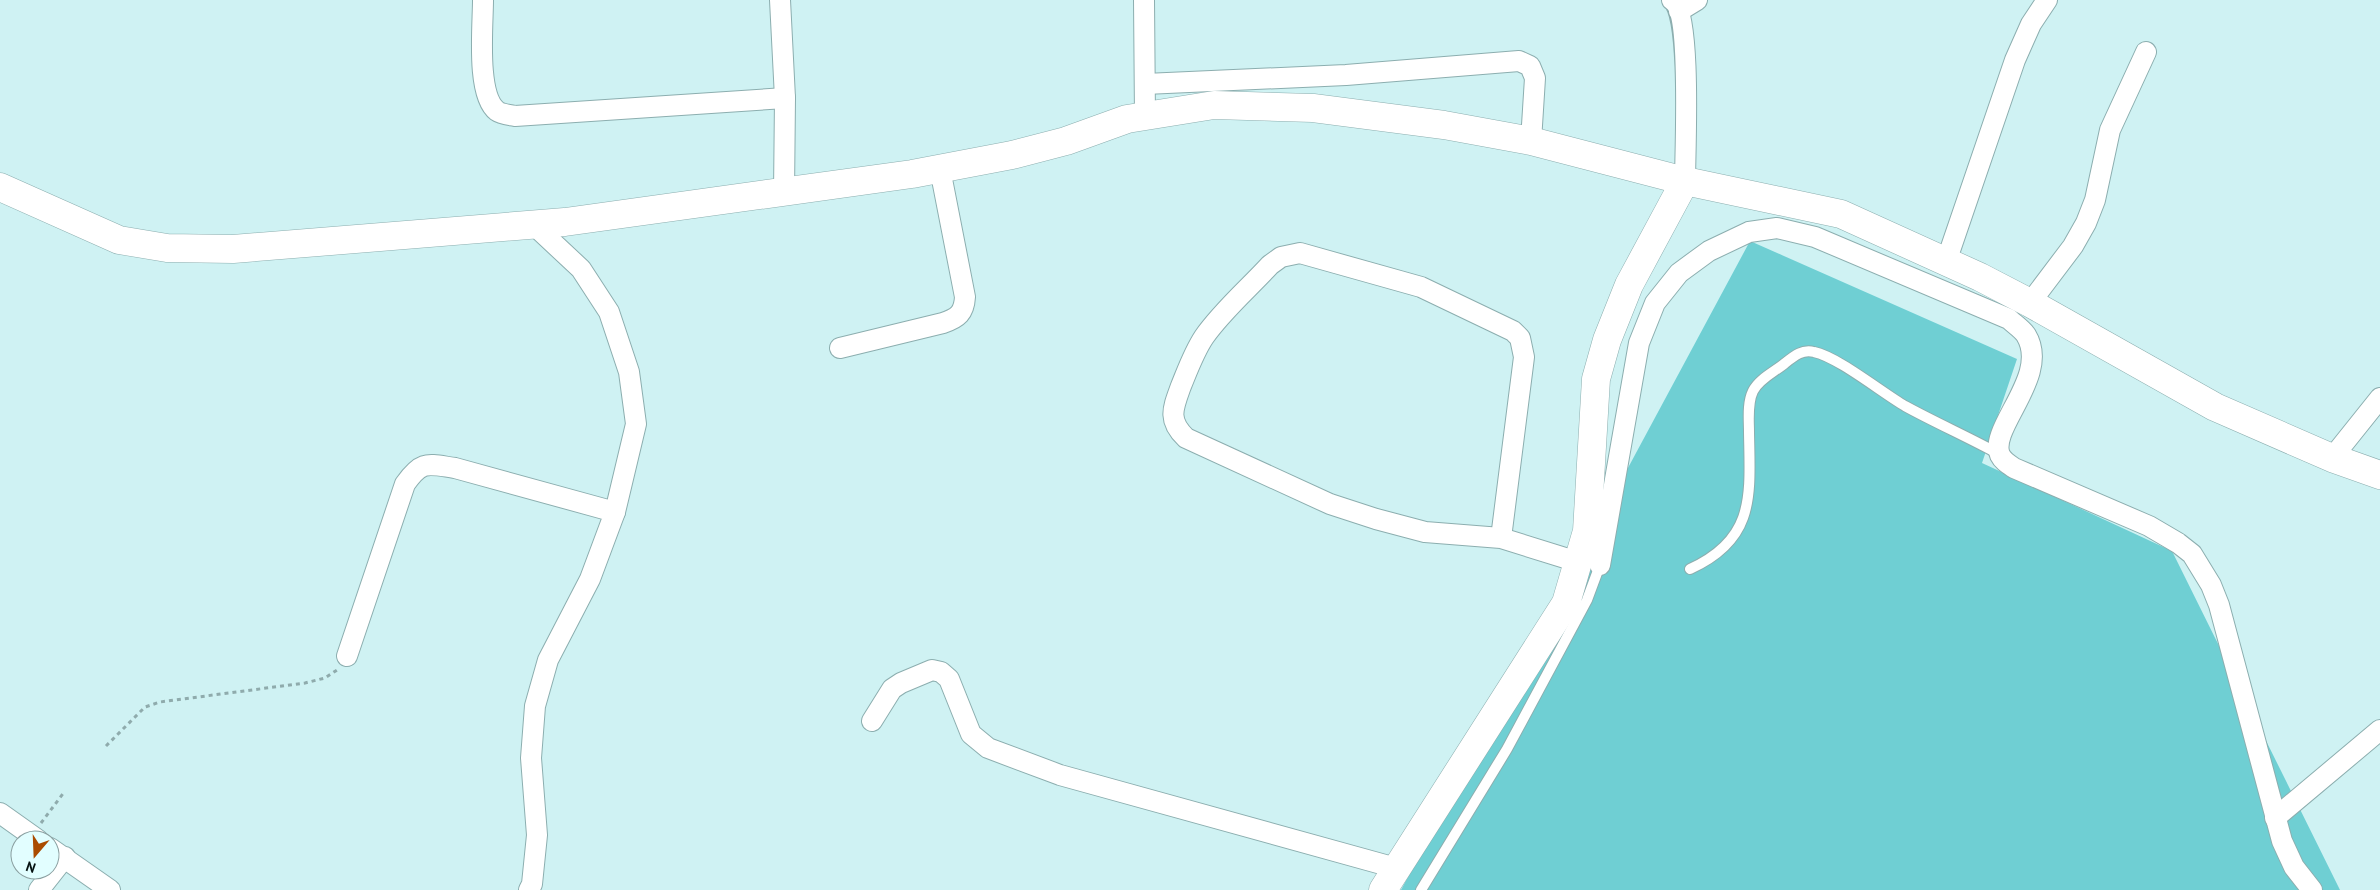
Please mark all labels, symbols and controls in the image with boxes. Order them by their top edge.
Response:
north arrow [10,830,60,880]
text: N [23,857,38,877]

